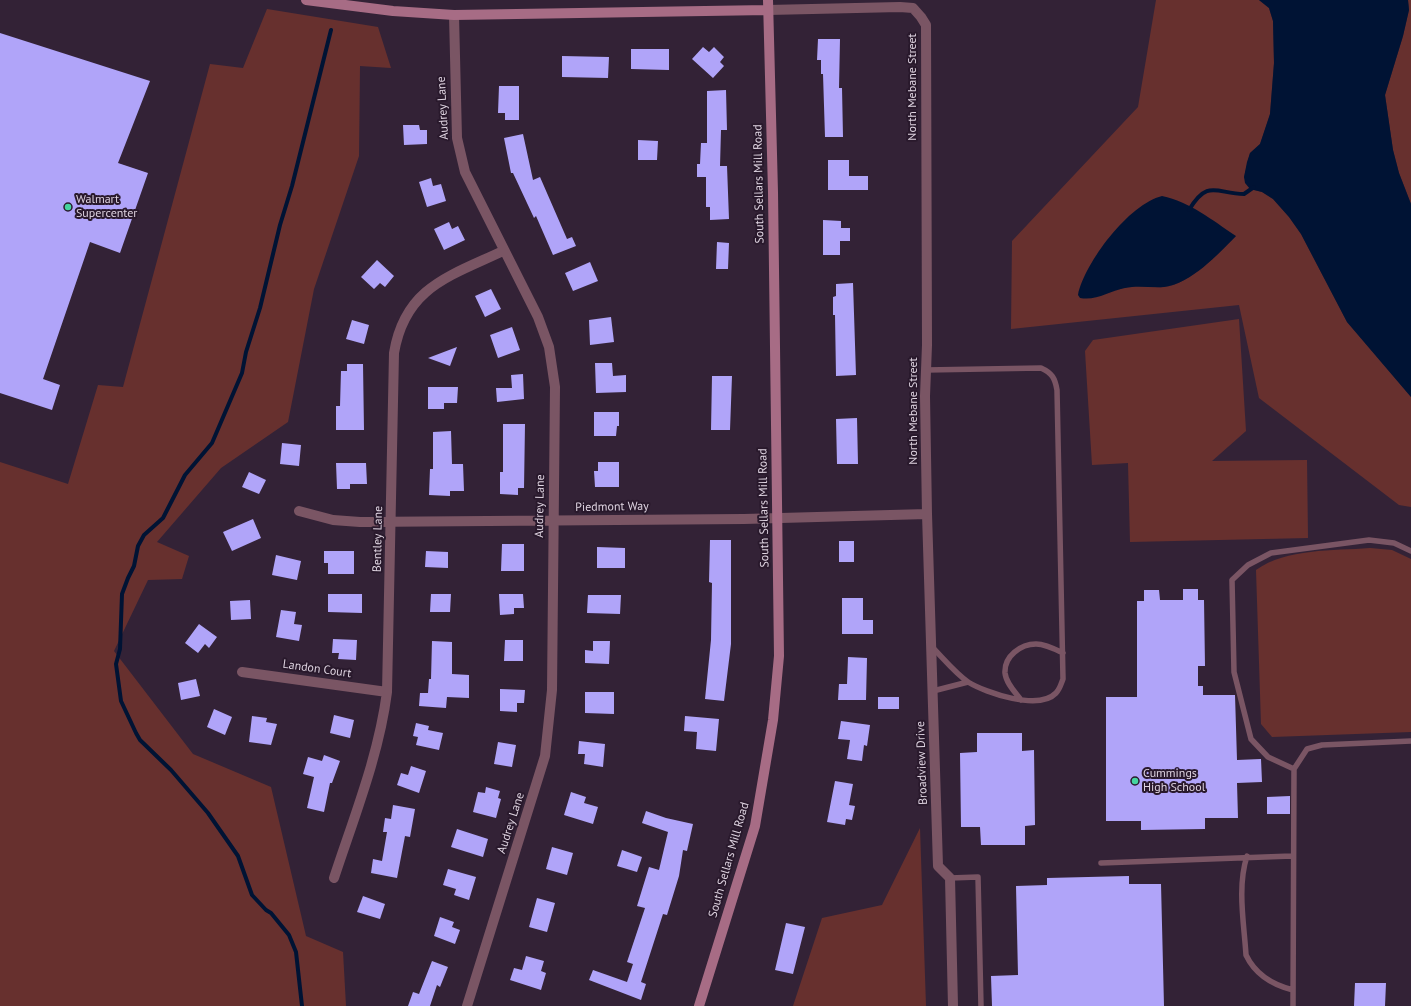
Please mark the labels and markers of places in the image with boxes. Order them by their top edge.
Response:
place label: Walmart Supercenter [76,193,137,221]
marker: Walmart Supercenter [63,202,73,212]
place label: Cummings High School [1143,767,1205,795]
marker: Cummings High School [1130,776,1140,786]

